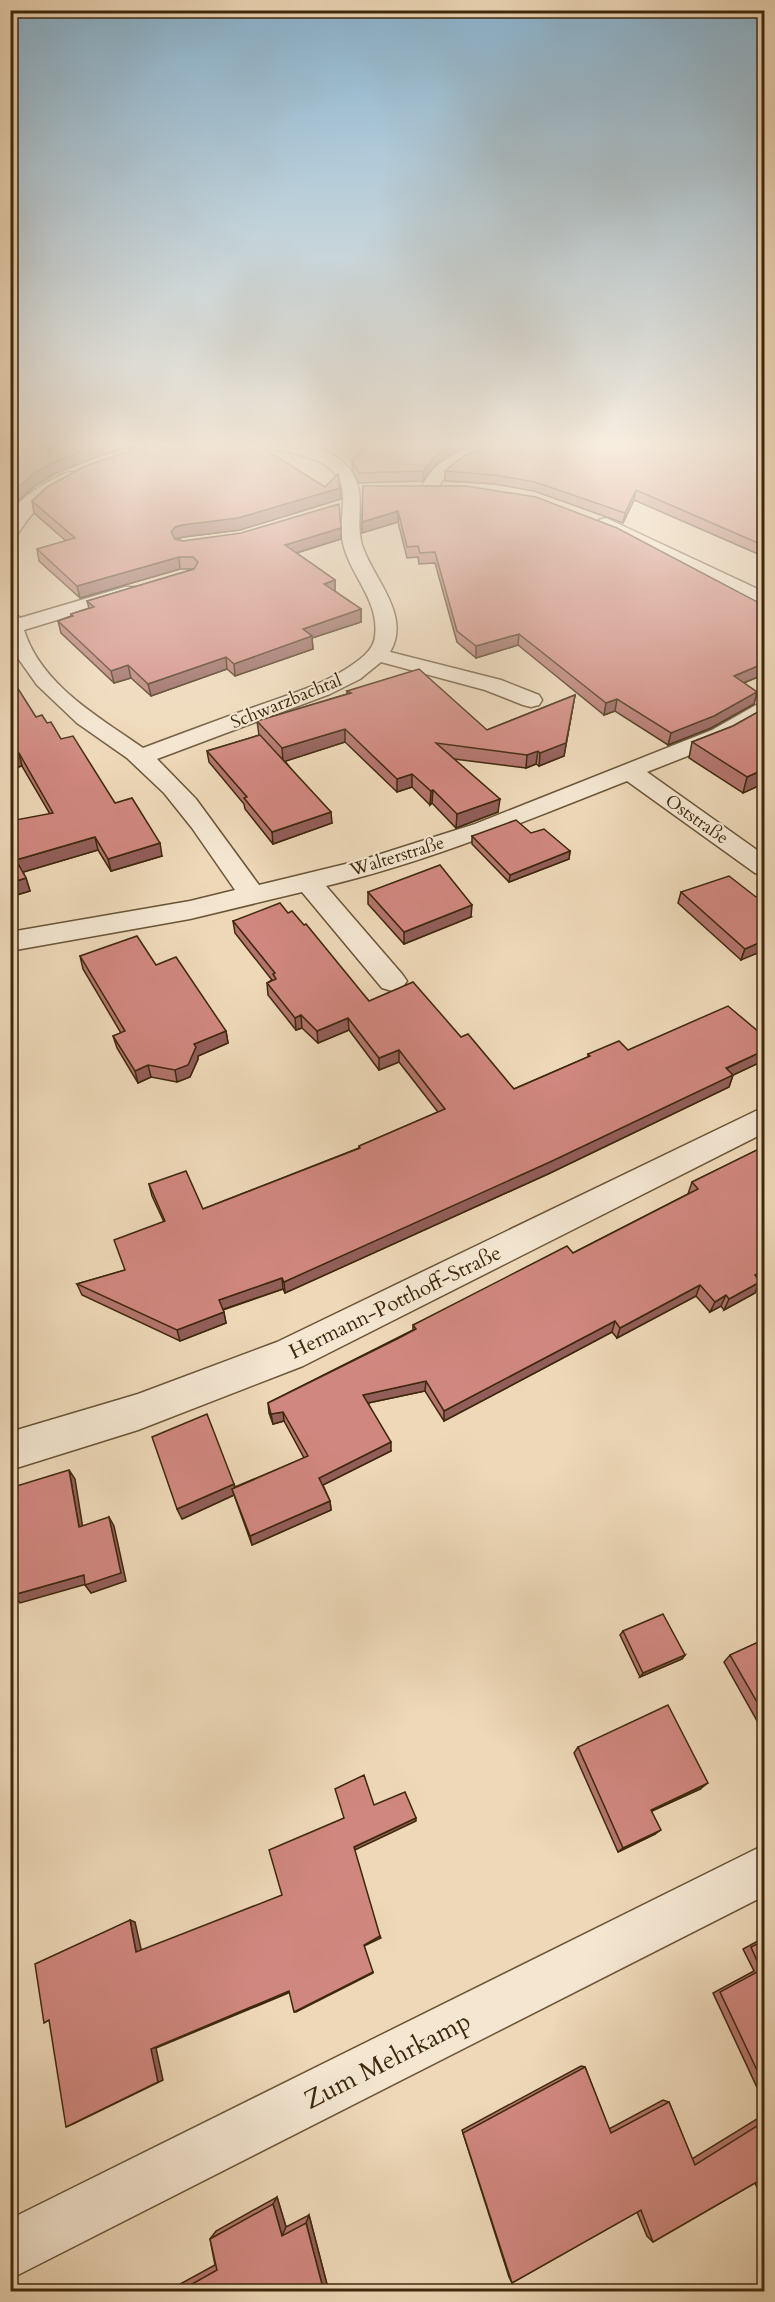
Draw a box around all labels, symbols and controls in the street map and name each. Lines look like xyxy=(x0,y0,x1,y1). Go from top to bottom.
street label: Schwarzbachtal xyxy=(227,668,346,735)
street label: Oststraße xyxy=(660,788,733,850)
street label: Walterstraße xyxy=(346,830,447,883)
street label: Hermann-Potthoff-Straße xyxy=(284,1238,506,1366)
street label: Zum Mehrkamp xyxy=(298,2003,477,2118)

